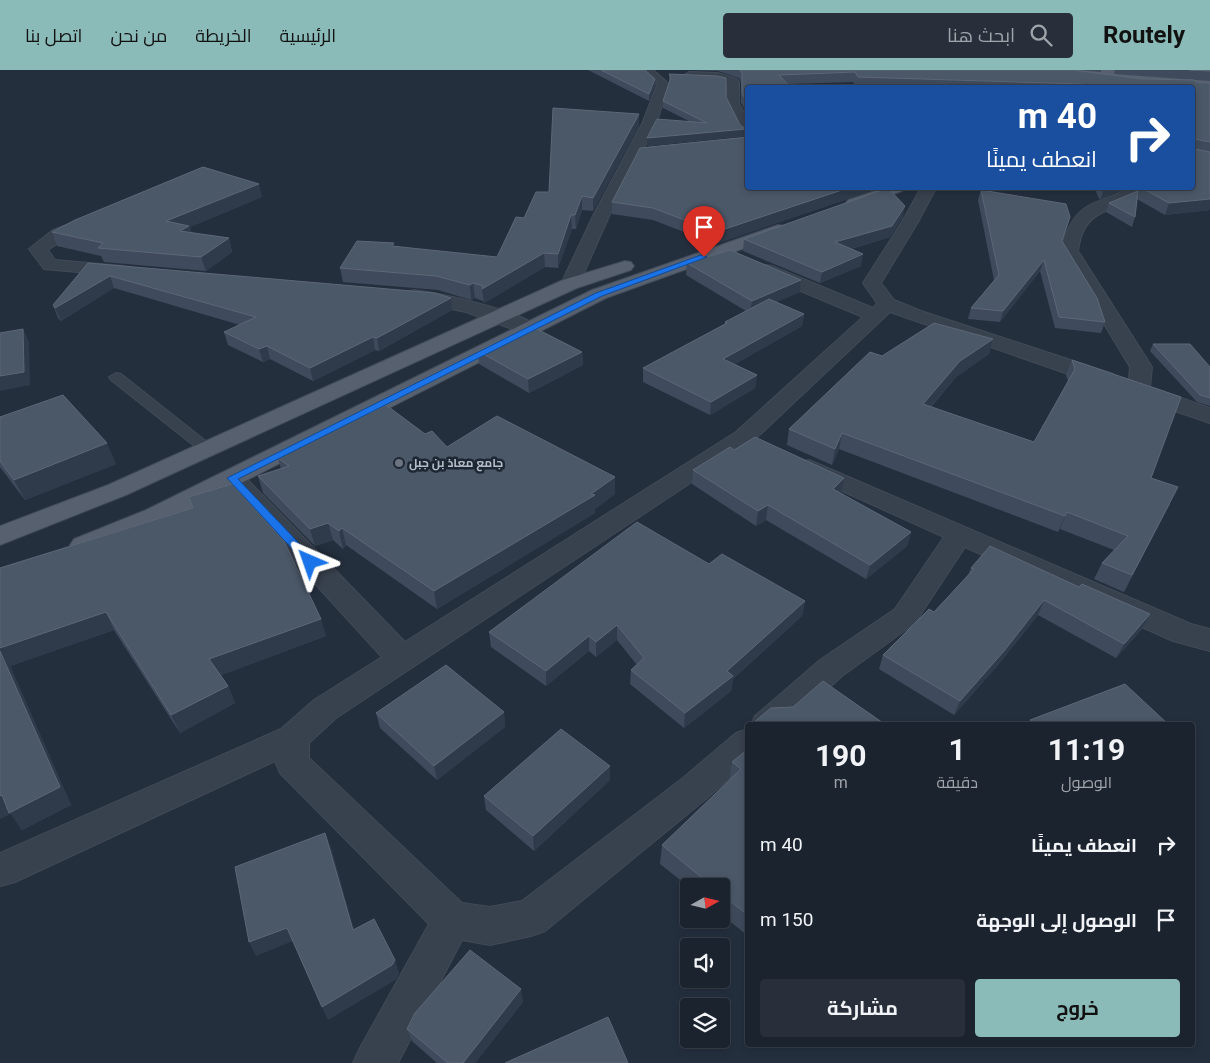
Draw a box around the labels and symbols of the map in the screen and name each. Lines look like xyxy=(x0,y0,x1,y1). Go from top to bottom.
pin xyxy=(683,206,725,257)
place label: جامع معاذ بن جبل xyxy=(409,456,503,472)
marker: جامع معاذ بن جبل xyxy=(393,457,405,469)
position arrow xyxy=(283,535,335,587)
north arrow xyxy=(680,878,730,928)

